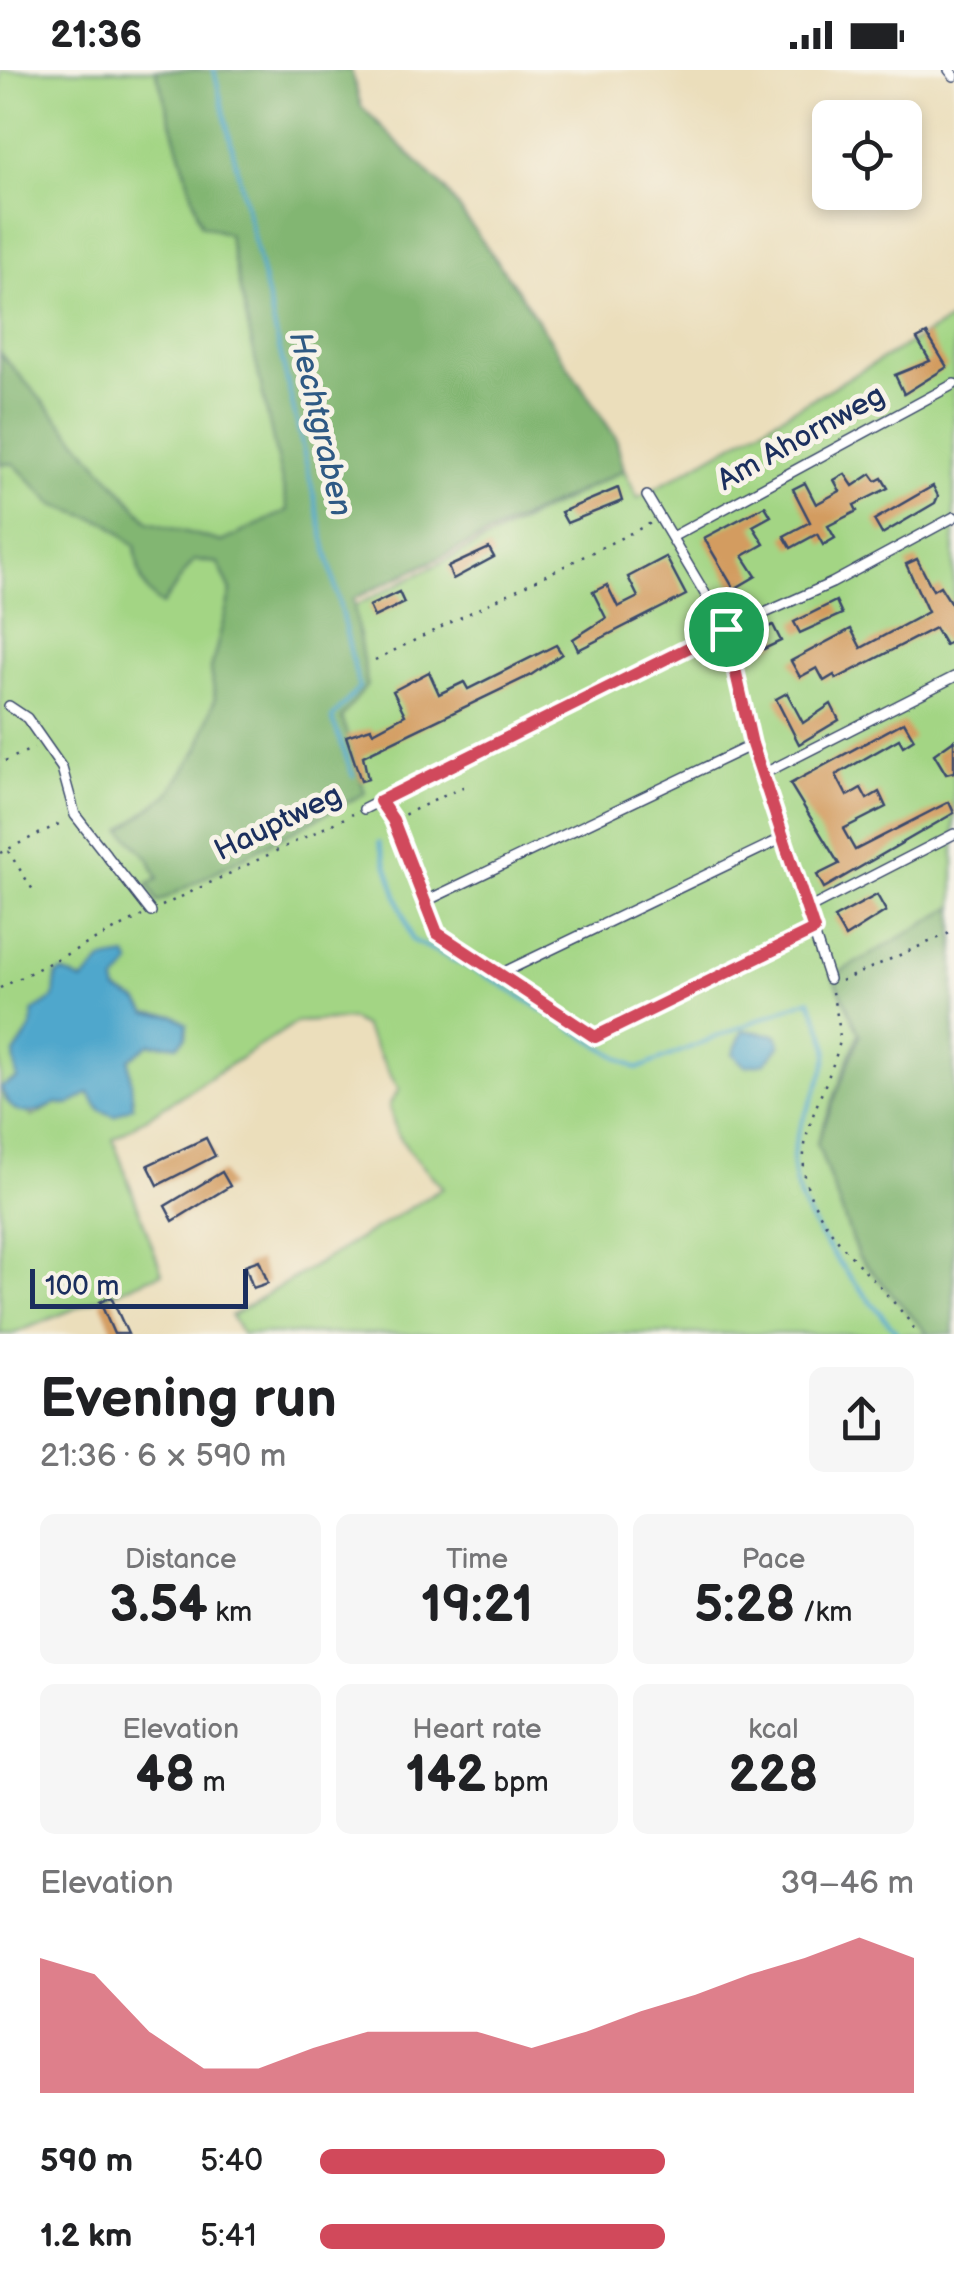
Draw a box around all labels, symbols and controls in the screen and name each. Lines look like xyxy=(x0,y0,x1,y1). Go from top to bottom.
text: 21:36 xyxy=(50,13,142,58)
map controls xyxy=(812,100,922,210)
button: locate xyxy=(812,100,922,210)
water label: Hechtgraben xyxy=(280,328,360,520)
street label: Am Ahornweg xyxy=(711,377,891,499)
pin xyxy=(684,587,769,672)
icon: arrive xyxy=(699,602,754,657)
street label: Hauptweg xyxy=(209,777,347,869)
scale bar xyxy=(30,1264,248,1308)
text: 100 m xyxy=(45,1270,119,1303)
text: Evening run xyxy=(40,1366,337,1433)
button: share xyxy=(809,1367,914,1472)
text: 21:36 · 6 × 590 m xyxy=(40,1437,286,1476)
text: Distance xyxy=(125,1543,237,1576)
text: Time xyxy=(446,1543,508,1576)
text: Pace xyxy=(741,1543,805,1576)
text: 3.54 xyxy=(109,1576,208,1636)
text: 19:21 xyxy=(421,1576,533,1636)
text: 5:28 xyxy=(694,1576,795,1636)
text: km xyxy=(208,1596,252,1629)
text: /km xyxy=(795,1596,852,1629)
text: Elevation xyxy=(122,1713,239,1746)
text: Heart rate xyxy=(412,1713,542,1746)
text: kcal xyxy=(748,1713,798,1746)
text: 48 xyxy=(136,1746,195,1806)
text: 142 xyxy=(405,1746,486,1806)
text: 228 xyxy=(728,1746,818,1806)
text: m xyxy=(195,1766,226,1799)
text: bpm xyxy=(486,1766,549,1799)
text: Elevation xyxy=(40,1864,173,1903)
text: 39–46 m xyxy=(781,1864,914,1903)
text: 590 m xyxy=(40,2142,133,2181)
text: 5:40 xyxy=(200,2142,263,2181)
text: 1.2 km xyxy=(40,2217,132,2256)
text: 5:41 xyxy=(200,2217,257,2256)

